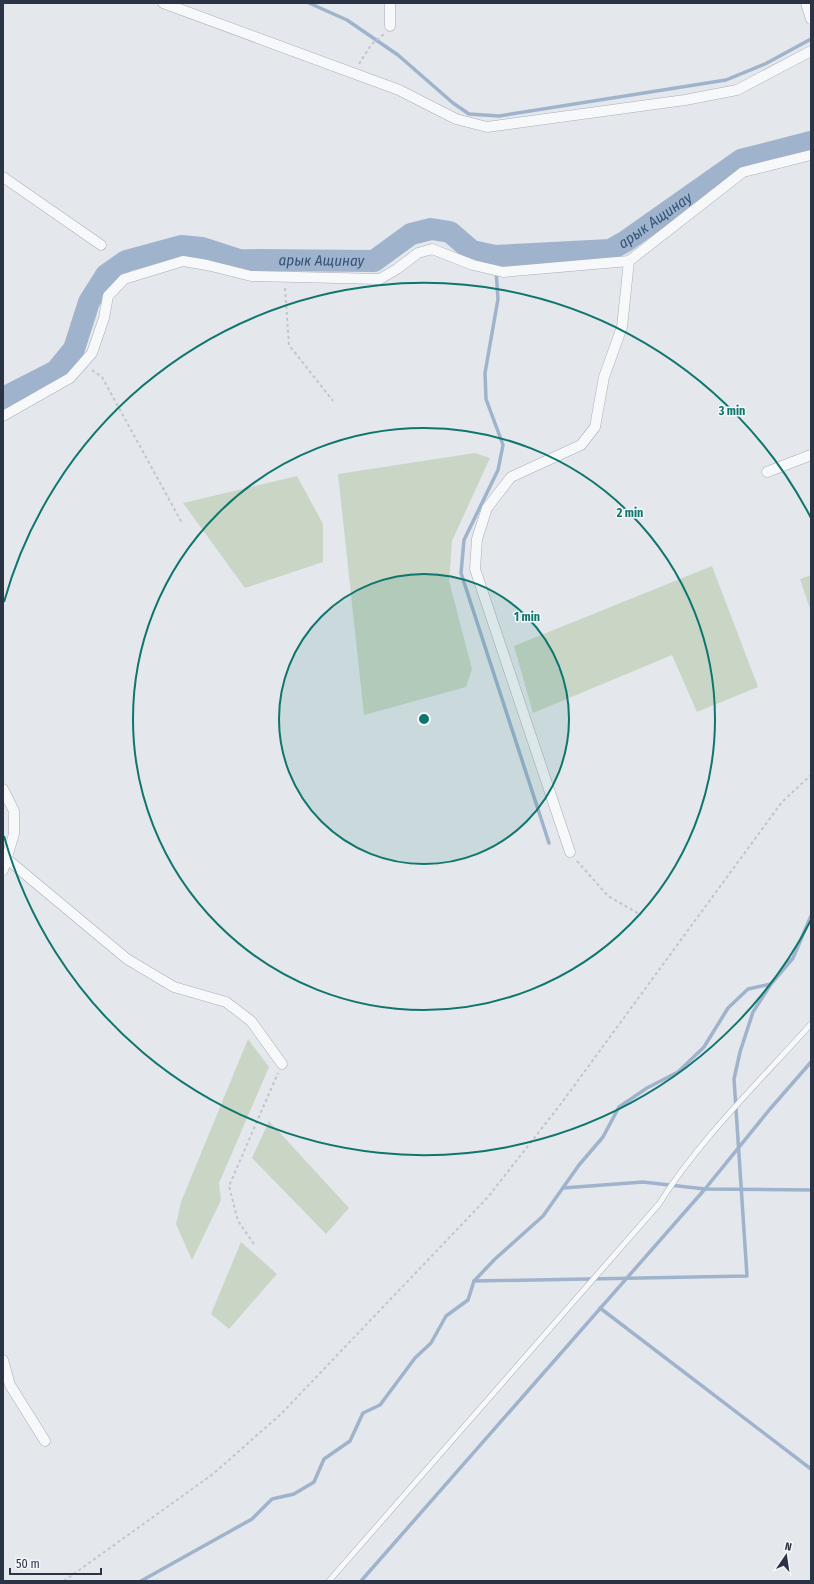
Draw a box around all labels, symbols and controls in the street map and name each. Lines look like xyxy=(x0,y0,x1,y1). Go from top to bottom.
water label: арык Ащинау xyxy=(615,188,696,252)
water label: арык Ащинау xyxy=(278,251,366,270)
text: 3 min xyxy=(718,404,745,418)
text: 2 min xyxy=(616,506,643,520)
text: 1 min xyxy=(514,610,540,624)
centre of rings xyxy=(417,712,431,726)
north arrow xyxy=(766,1536,806,1576)
text: N xyxy=(783,1540,793,1554)
scale bar xyxy=(10,1550,101,1576)
text: 50 m xyxy=(16,1557,40,1571)

